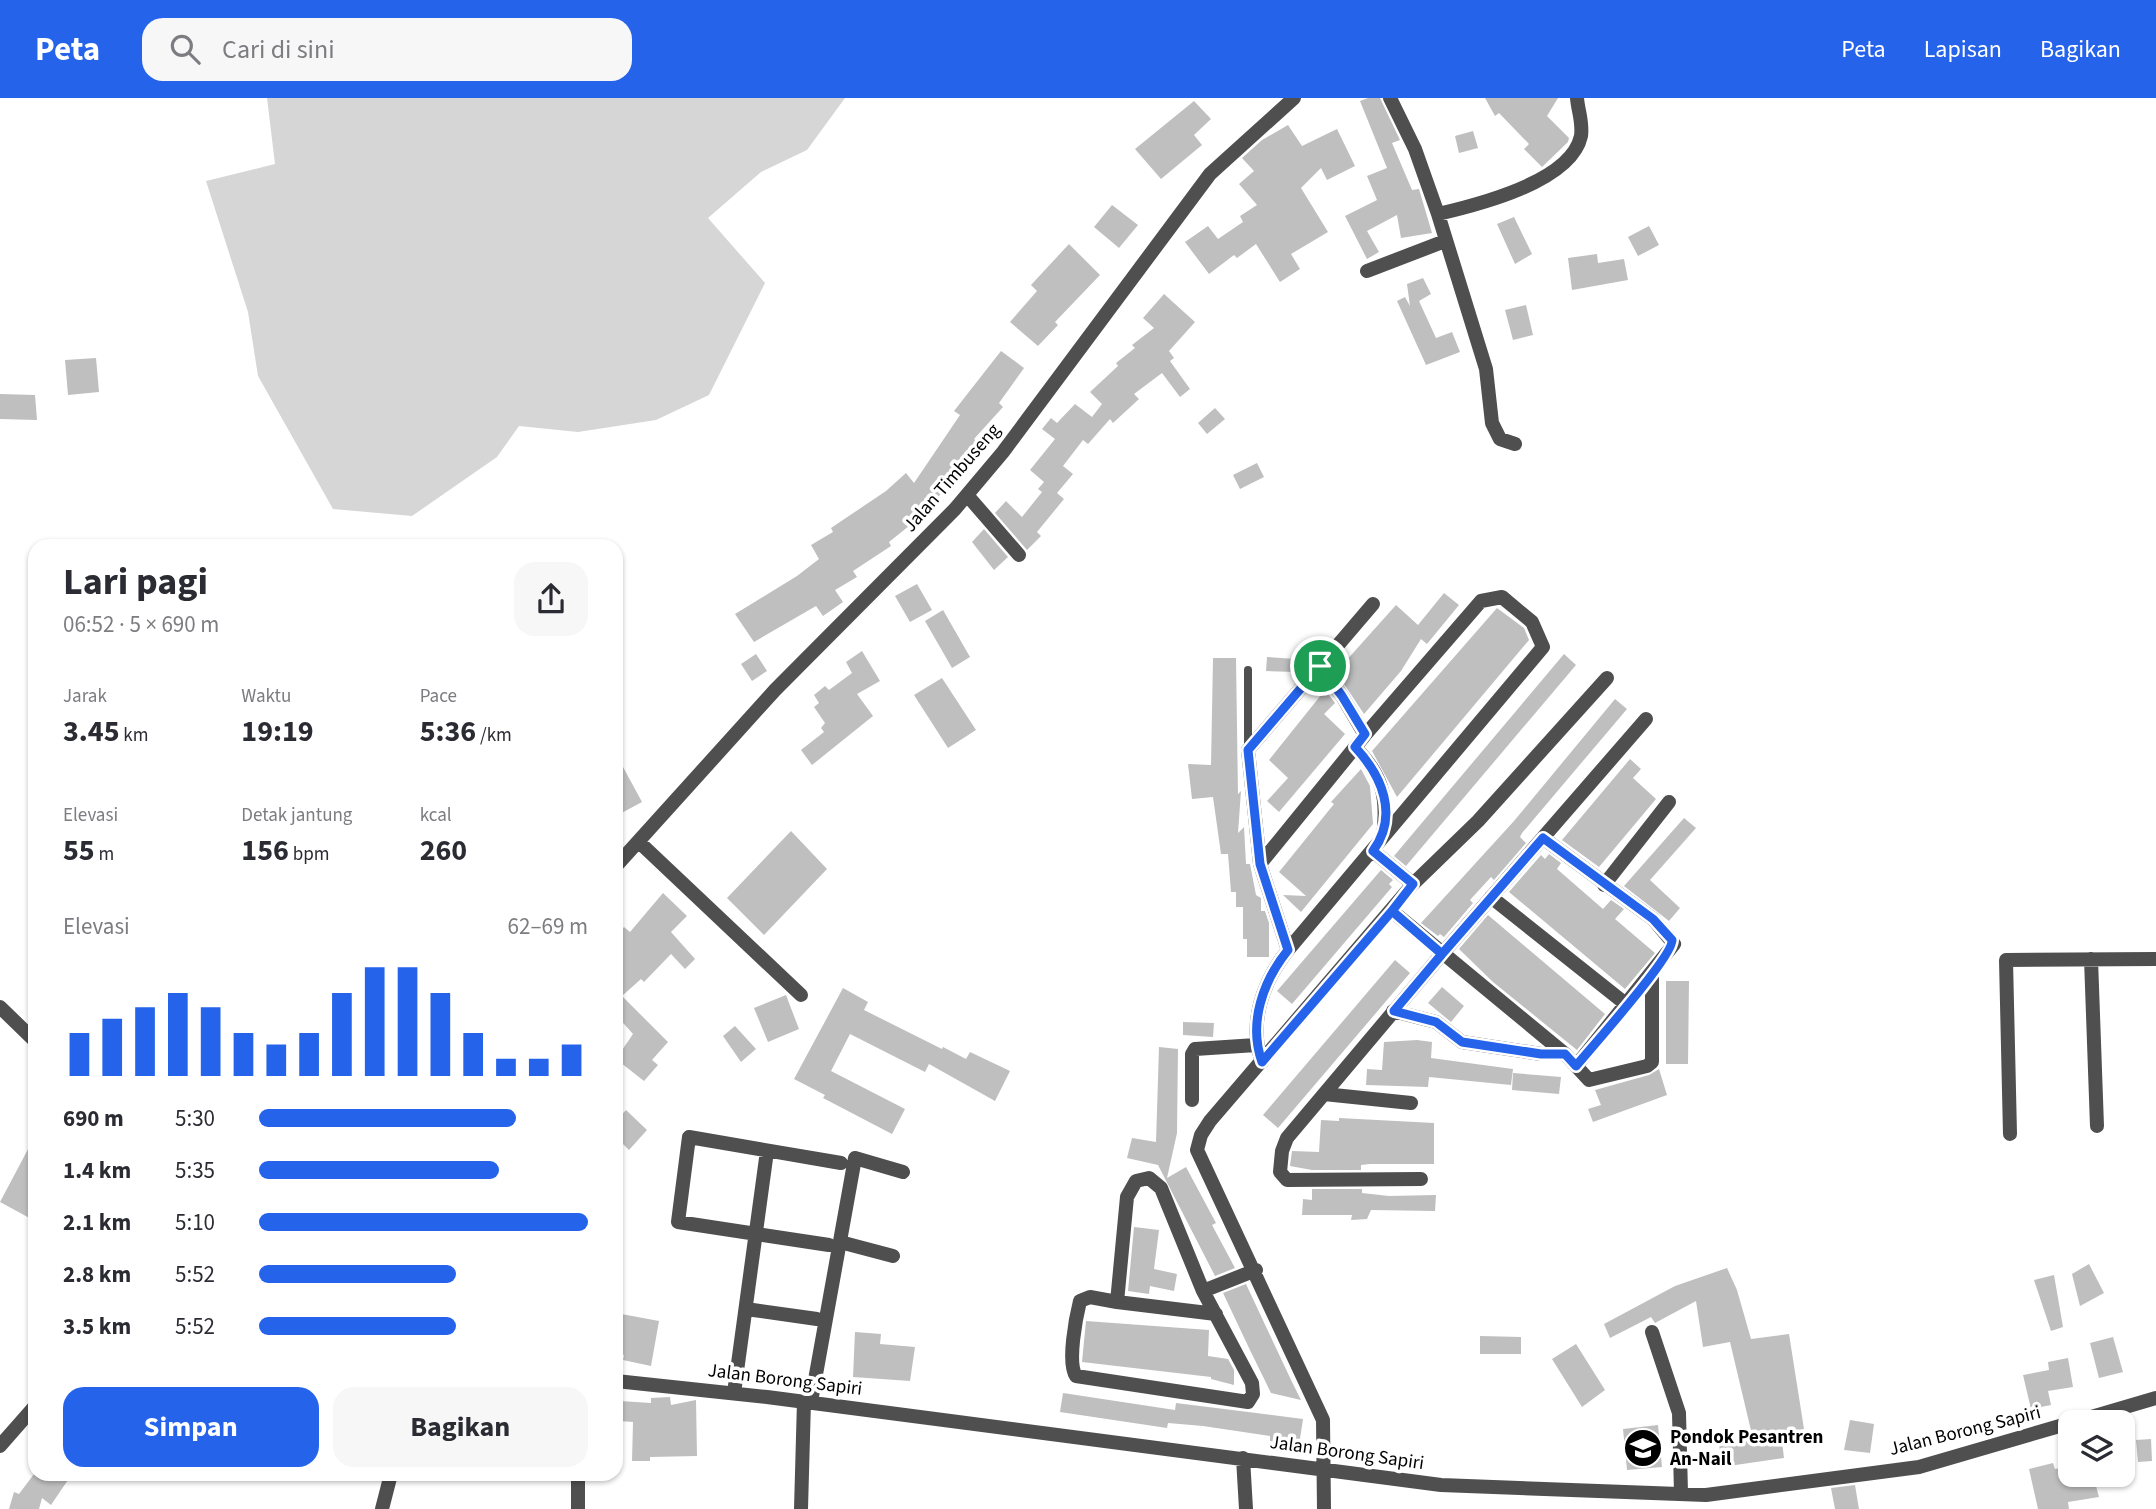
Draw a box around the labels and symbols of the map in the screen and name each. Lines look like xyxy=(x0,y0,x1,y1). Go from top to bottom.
street label: Jalan Timbuseng xyxy=(897,417,1007,538)
pin xyxy=(1290,636,1350,696)
street label: Jalan Borong Sapiri xyxy=(706,1357,864,1403)
street label: Jalan Borong Sapiri xyxy=(1886,1399,2044,1463)
place label: Pondok Pesantren An-Nail xyxy=(1669,1424,1823,1473)
school or university icon: Pondok Pesantren An-Nail xyxy=(1622,1427,1664,1469)
street label: Jalan Borong Sapiri xyxy=(1268,1429,1426,1477)

